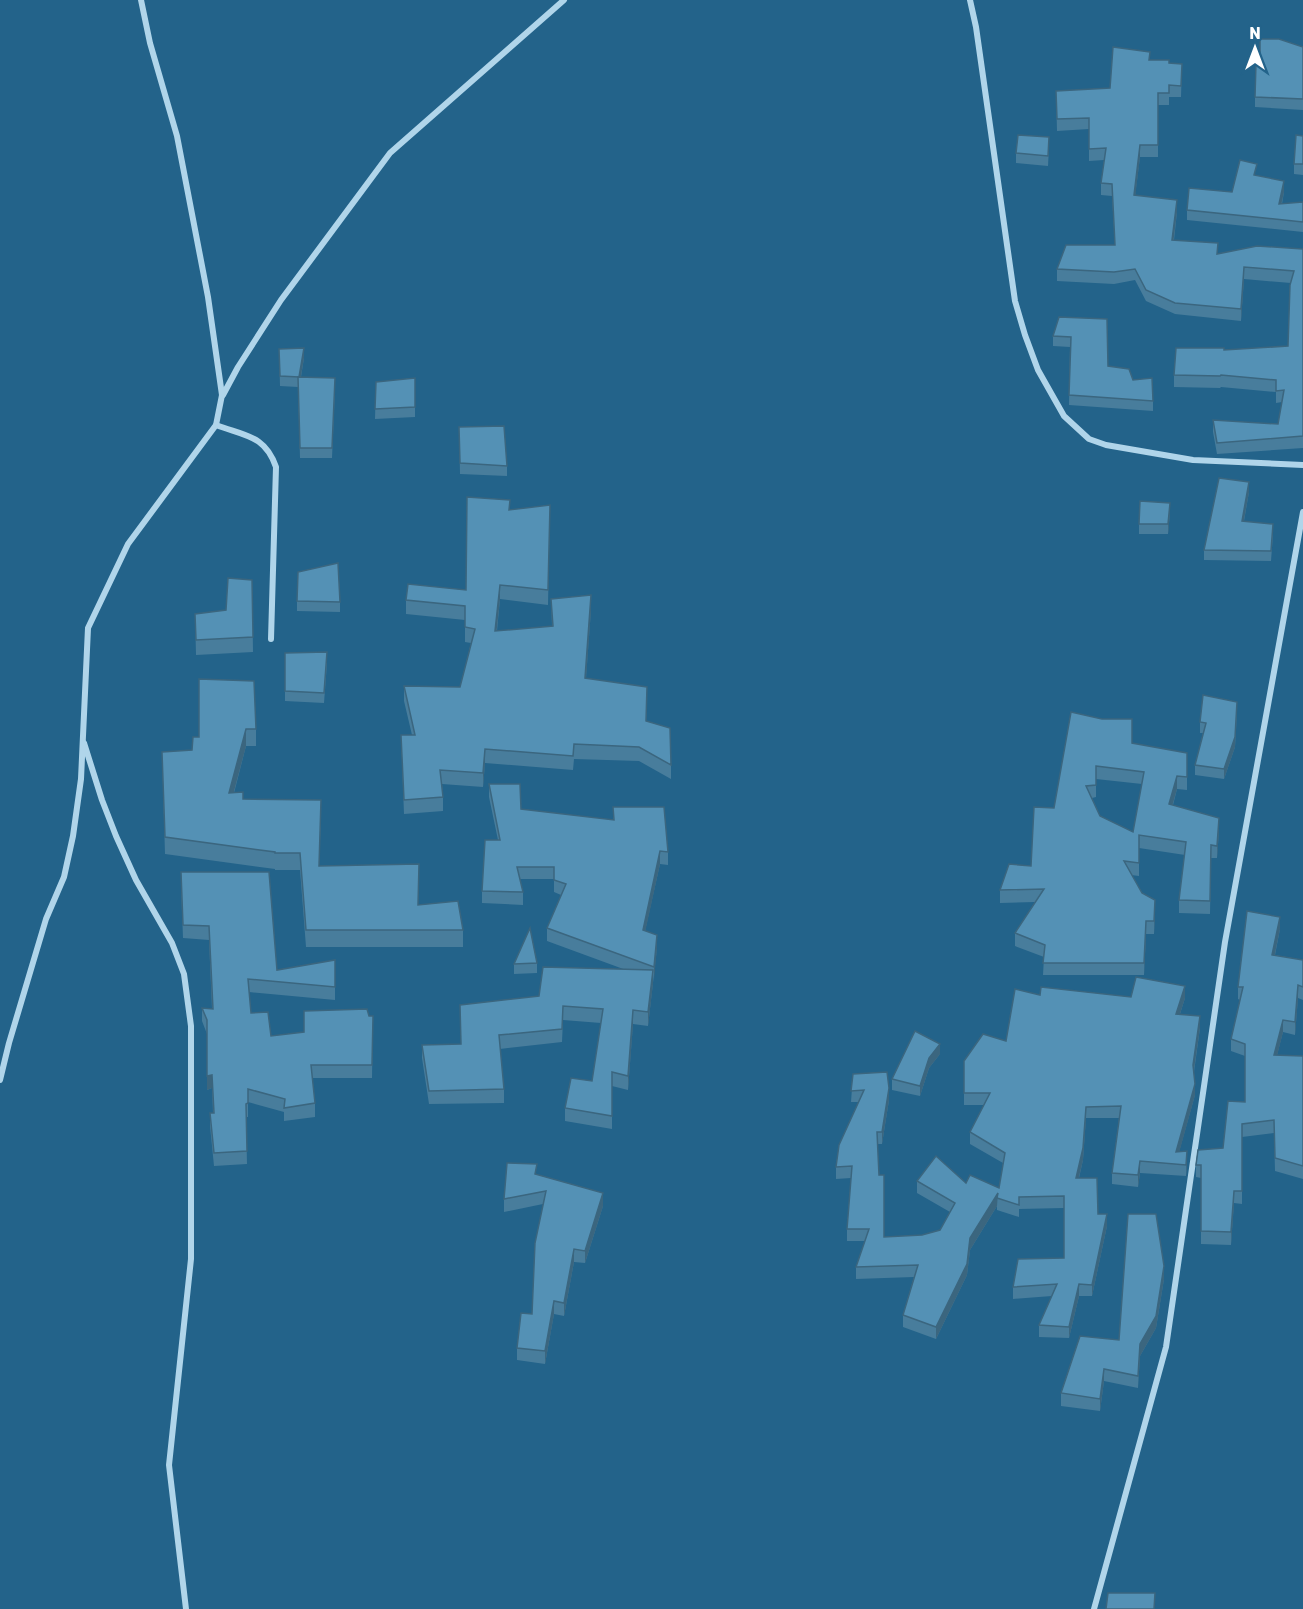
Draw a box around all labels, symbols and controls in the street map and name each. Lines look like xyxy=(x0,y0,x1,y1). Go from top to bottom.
north arrow xyxy=(1225,18,1285,78)
text: N xyxy=(1249,24,1261,43)

